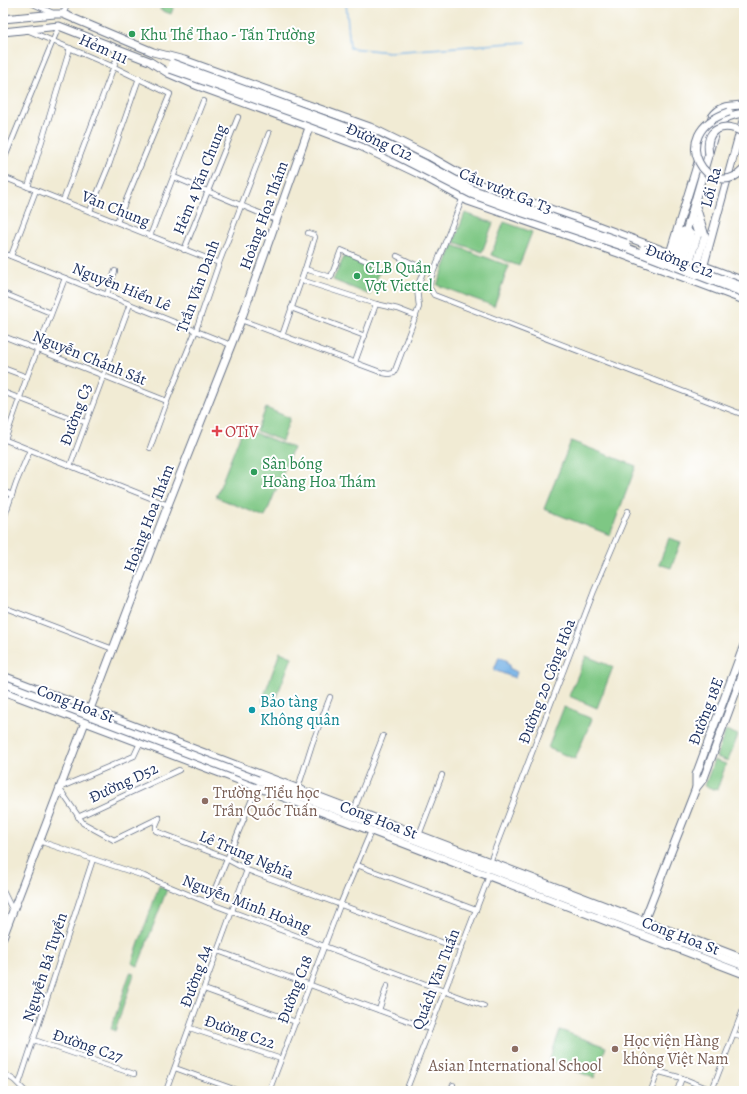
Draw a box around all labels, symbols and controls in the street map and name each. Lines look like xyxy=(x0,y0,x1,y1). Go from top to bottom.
place label: Khu Thể Thao - Tấn Trường xyxy=(140,24,315,46)
street label: Hẻm 111 xyxy=(75,28,132,70)
marker: Khu Thể Thao - Tấn Trường xyxy=(127,29,137,39)
street label: Đường C12 xyxy=(342,117,417,167)
street label: Hẻm 4 Văn Chung xyxy=(168,121,232,238)
street label: Hoàng Hoa Thám xyxy=(234,158,294,273)
street label: Cầu vượt Ga T3 xyxy=(456,162,555,220)
street label: Lối Ra xyxy=(695,164,727,210)
street label: Văn Chung xyxy=(77,185,153,233)
street label: Trần Văn Danh xyxy=(171,236,225,336)
street label: Đường C12 xyxy=(642,238,717,284)
street label: Nguyễn Hiến Lê xyxy=(69,257,174,317)
place label: CLB Quần Vợt Viettel xyxy=(364,257,433,297)
marker: CLB Quần Vợt Viettel xyxy=(352,271,362,281)
street label: Nguyễn Chánh Sắt xyxy=(29,325,150,391)
street label: Đường C3 xyxy=(54,380,97,449)
place label: OTiV xyxy=(225,421,259,443)
marker: OTiV xyxy=(212,426,222,436)
place label: Sân bóng Hoàng Hoa Thám xyxy=(262,453,376,493)
street label: Hoàng Hoa Thám xyxy=(118,461,180,576)
marker: Sân bóng Hoàng Hoa Thám xyxy=(249,467,259,477)
street label: Đường 20 Cộng Hòa xyxy=(513,615,581,747)
street label: Đường 18E xyxy=(683,674,729,749)
street label: Cong Hoa St xyxy=(34,679,118,729)
place label: Bảo tàng Không quân xyxy=(260,691,340,731)
marker: Bảo tàng Không quân xyxy=(247,705,257,715)
street label: Đường D52 xyxy=(85,757,162,809)
place label: Trường Tiểu học Trần Quốc Tuấn xyxy=(213,782,320,822)
street label: Cong Hoa St xyxy=(337,795,421,845)
marker: Trường Tiểu học Trần Quốc Tuấn xyxy=(200,796,210,806)
street label: Lê Trung Nghĩa xyxy=(196,825,298,885)
street label: Nguyễn Minh Hoàng xyxy=(179,869,314,939)
street label: Nguyễn Bá Tuyển xyxy=(17,910,73,1025)
street label: Cong Hoa St xyxy=(639,911,723,961)
street label: Quách Văn Tuấn xyxy=(407,925,465,1033)
street label: Đường A4 xyxy=(174,942,217,1011)
street label: Đường C18 xyxy=(272,952,318,1027)
street label: Đường C22 xyxy=(201,1010,278,1054)
street label: Đường C27 xyxy=(50,1024,126,1068)
place label: Học viện Hàng không Việt Nam xyxy=(623,1030,729,1070)
marker: Asian International School xyxy=(510,1044,520,1054)
marker: Học viện Hàng không Việt Nam xyxy=(610,1044,620,1054)
place label: Asian International School xyxy=(427,1055,602,1077)

